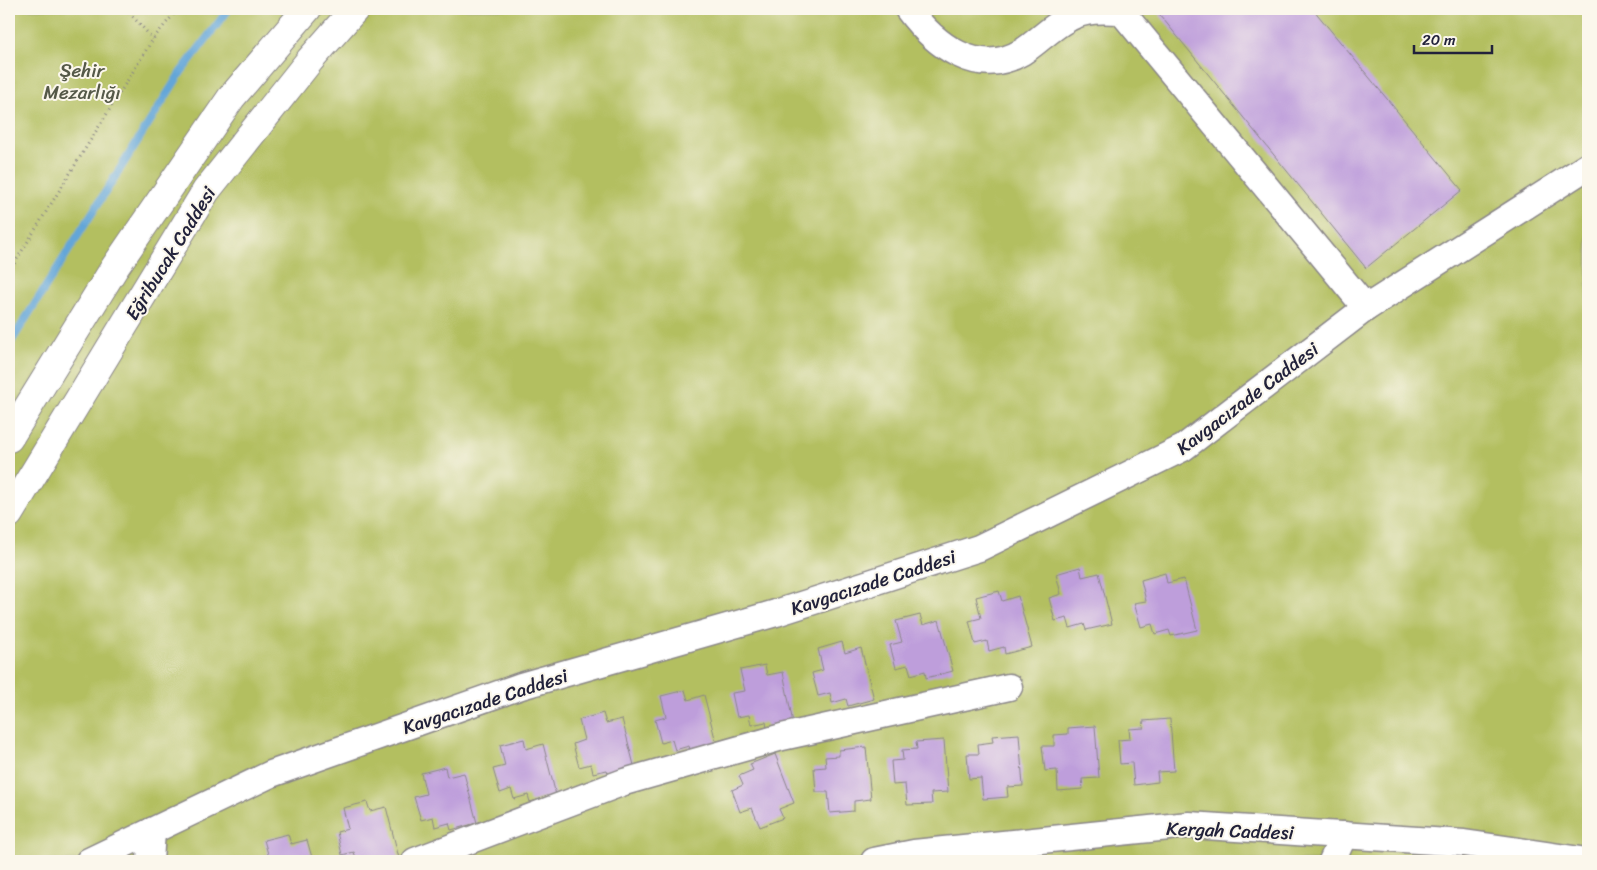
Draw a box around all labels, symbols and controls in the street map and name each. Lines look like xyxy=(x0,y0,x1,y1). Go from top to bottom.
scale bar xyxy=(1414,22,1492,54)
text: 20 m xyxy=(1422,27,1456,53)
park label: Şehir Mezarlığı xyxy=(43,54,121,109)
street label: Eğribucak Caddesi xyxy=(116,179,225,327)
street label: Kavgacızade Caddesi xyxy=(1169,333,1327,463)
street label: Kavgacızade Caddesi xyxy=(786,540,961,625)
street label: Kavgacızade Caddesi xyxy=(398,659,573,744)
street label: Kergah Caddesi xyxy=(1166,812,1295,849)

